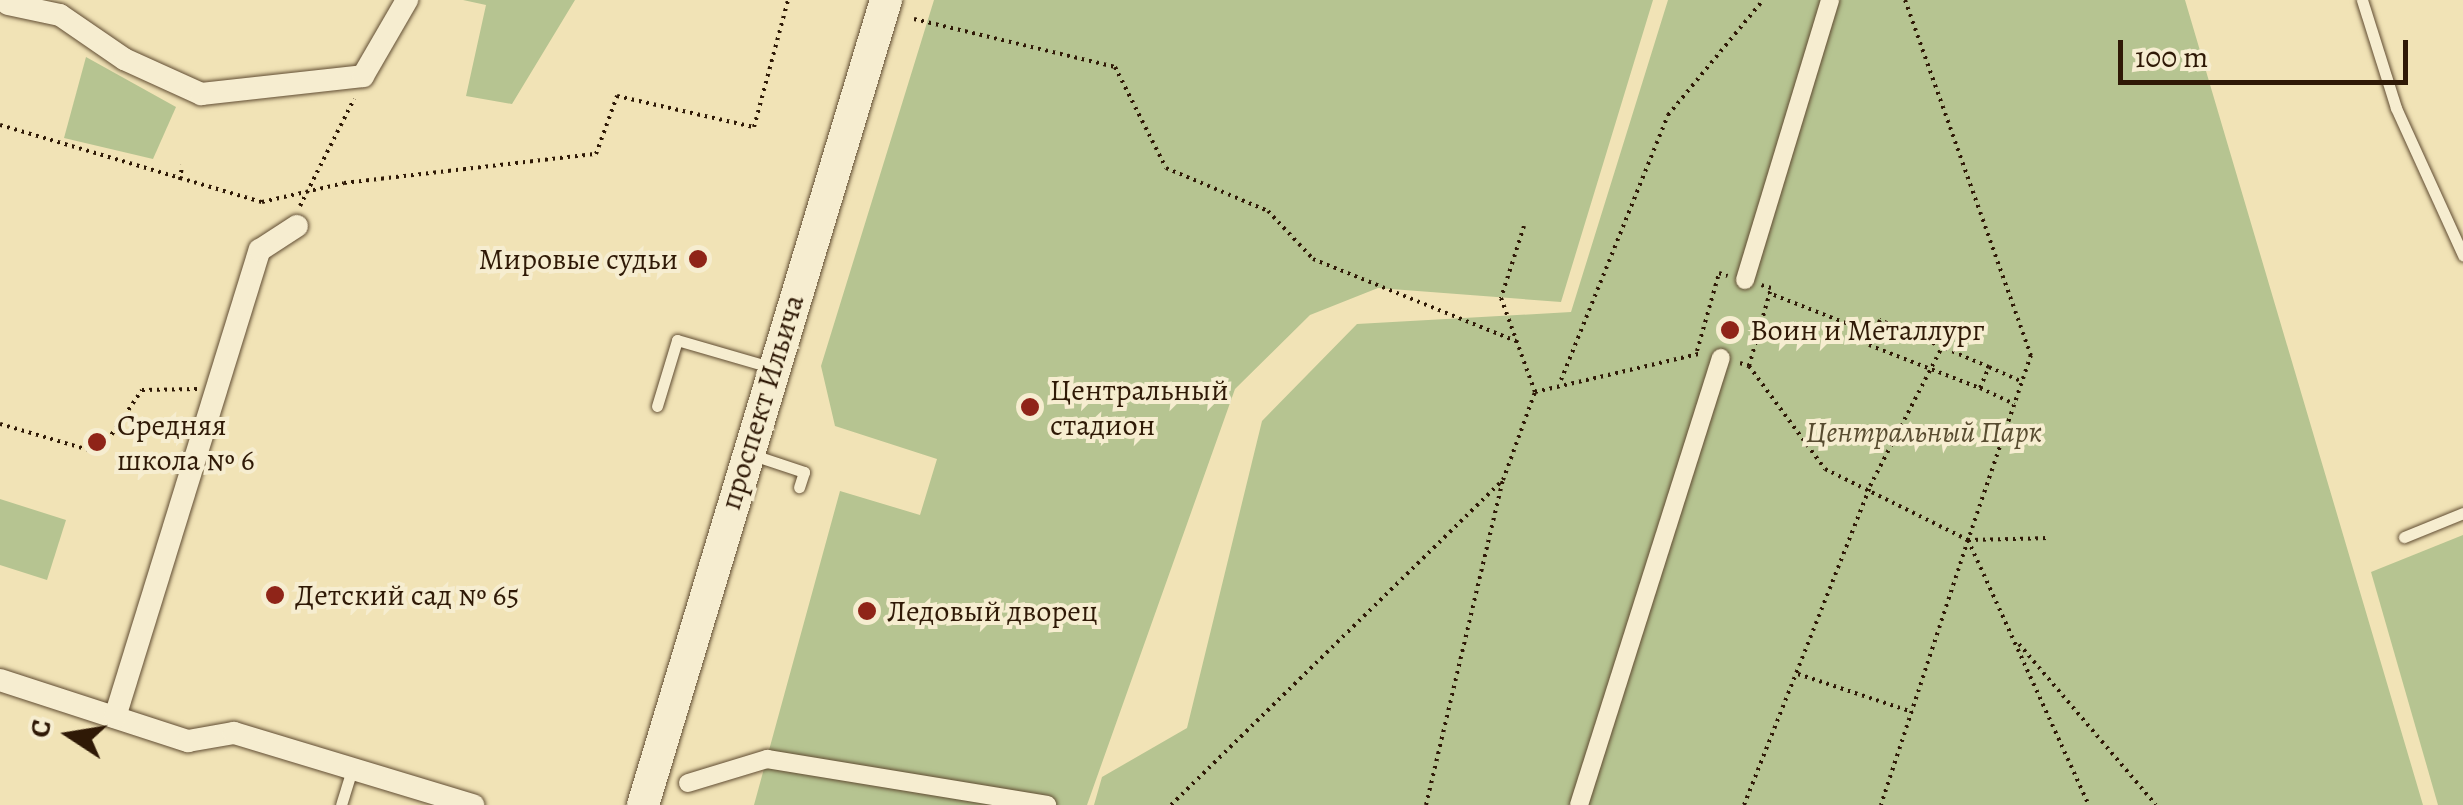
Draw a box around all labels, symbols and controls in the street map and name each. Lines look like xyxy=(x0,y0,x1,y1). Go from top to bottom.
scale bar xyxy=(2123,20,2413,82)
text: 100 m xyxy=(2135,37,2208,77)
place label: Мировые судьи xyxy=(478,241,678,277)
marker: Мировые судьи xyxy=(687,248,709,270)
street label: проспект Ильича xyxy=(712,290,812,514)
place label: Воин и Металлург xyxy=(1750,312,1985,348)
marker: Воин и Металлург xyxy=(1719,319,1741,341)
place label: Центральный стадион xyxy=(1050,372,1228,442)
marker: Центральный стадион xyxy=(1019,396,1041,418)
place label: Средняя школа № 6 xyxy=(117,407,255,478)
park label: Центральный Парк xyxy=(1806,414,2042,450)
marker: Средняя школа № 6 xyxy=(86,431,108,453)
place label: Детский сад № 65 xyxy=(295,577,519,613)
marker: Детский сад № 65 xyxy=(264,584,286,606)
place label: Ледовый дворец xyxy=(887,593,1098,629)
marker: Ледовый дворец xyxy=(856,600,878,622)
north arrow xyxy=(20,685,120,785)
text: С xyxy=(20,716,61,741)

